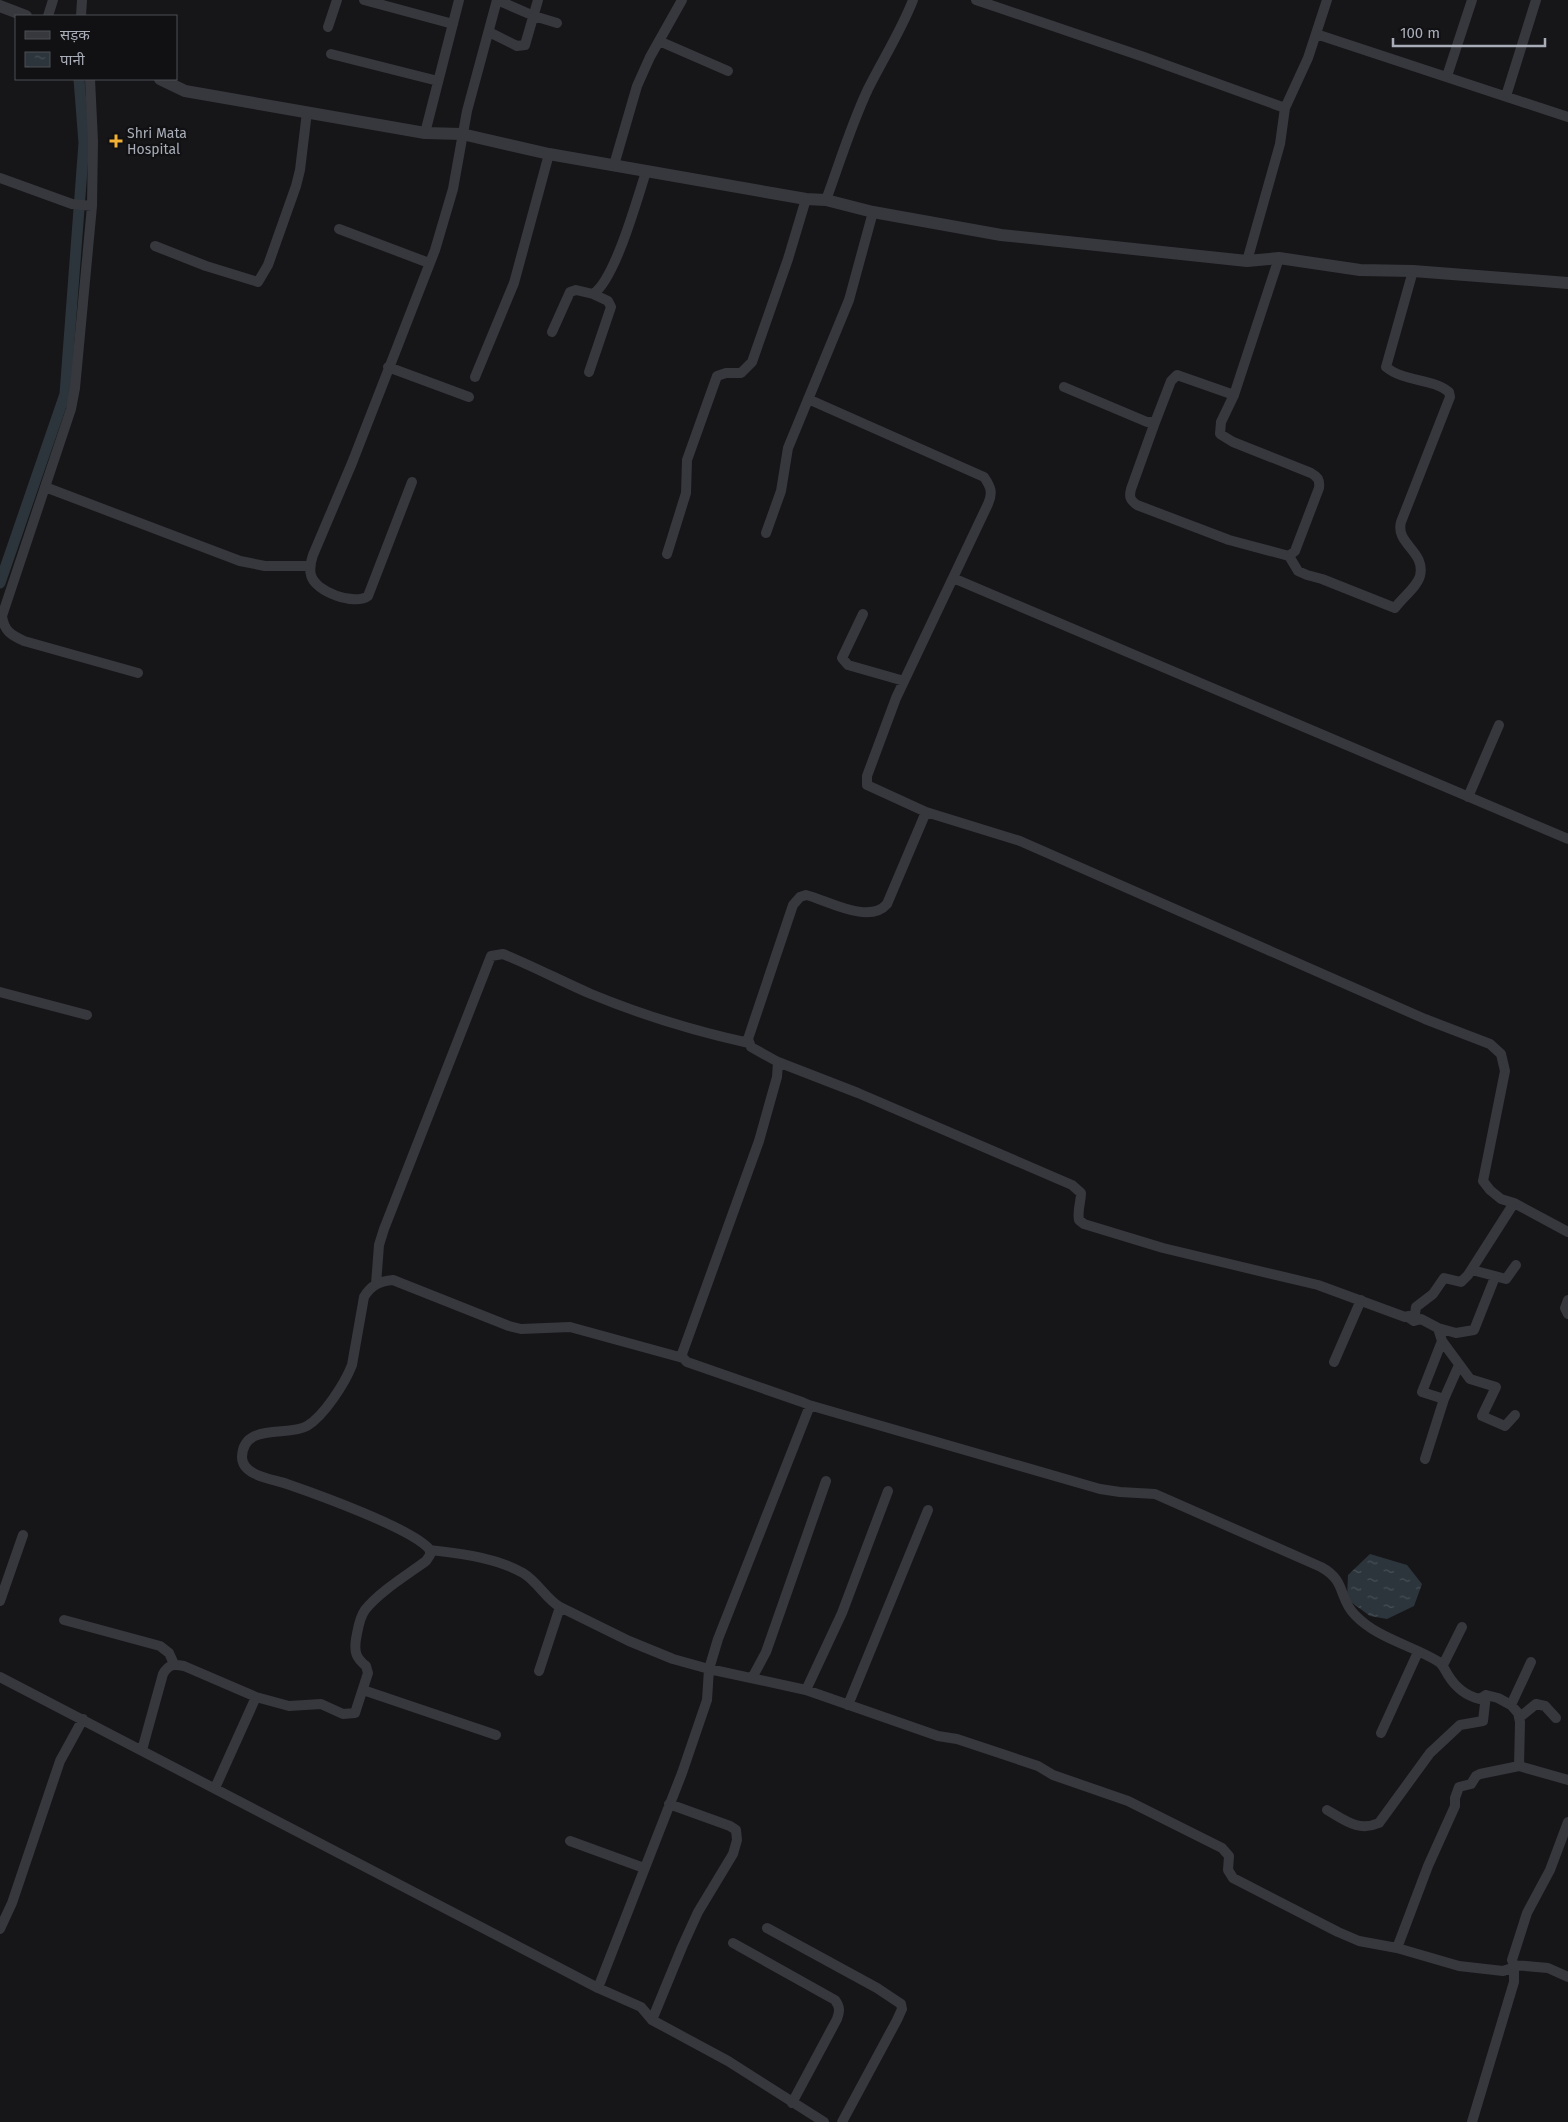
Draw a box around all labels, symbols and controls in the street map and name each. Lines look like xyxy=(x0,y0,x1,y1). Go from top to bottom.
legend xyxy=(15,15,178,80)
scale bar xyxy=(1393,15,1546,47)
text: 100 m xyxy=(1400,24,1440,42)
text: सड़क xyxy=(60,26,90,44)
text: पानी xyxy=(60,51,86,69)
place label: Shri Mata Hospital xyxy=(127,125,187,158)
marker: Shri Mata Hospital xyxy=(109,134,123,148)

